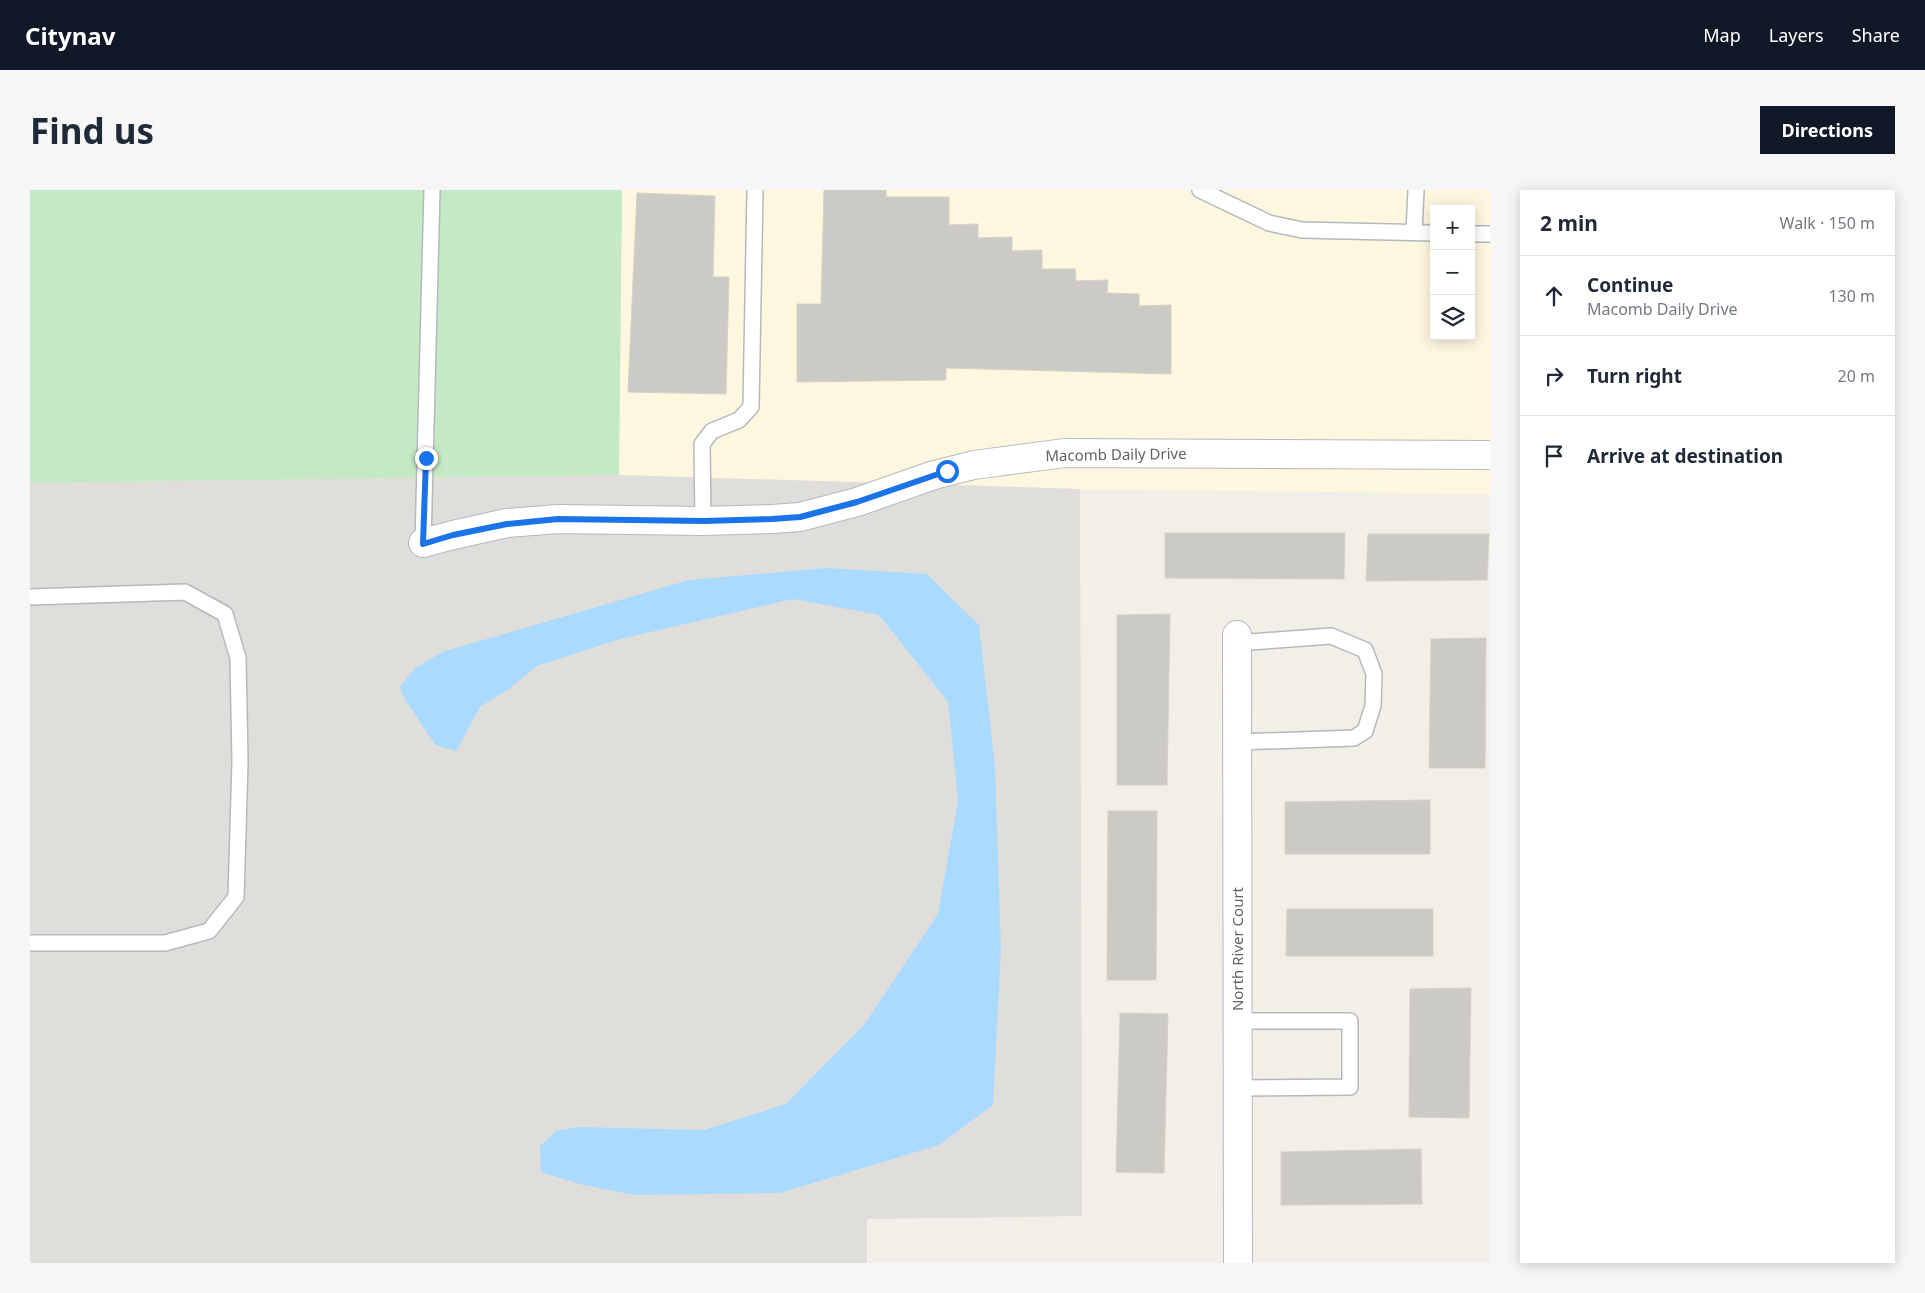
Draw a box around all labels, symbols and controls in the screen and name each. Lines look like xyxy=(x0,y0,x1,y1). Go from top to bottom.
text: Citynav xyxy=(25,19,115,52)
text: Map xyxy=(1703,23,1741,47)
text: Layers xyxy=(1769,23,1824,47)
text: Share xyxy=(1852,23,1900,47)
button: Directions xyxy=(1760,106,1895,154)
text: Find us xyxy=(30,107,154,154)
map controls xyxy=(1430,205,1475,340)
button: + xyxy=(1430,205,1475,250)
text: 2 min xyxy=(1540,209,1598,237)
text: Walk · 150 m xyxy=(1780,212,1875,234)
button: − xyxy=(1430,250,1475,295)
text: Continue xyxy=(1587,272,1673,298)
icon: ahead xyxy=(1540,282,1568,310)
text: 130 m xyxy=(1828,285,1875,307)
button: layers xyxy=(1430,295,1475,340)
text: Macomb Daily Drive xyxy=(1587,298,1738,320)
icon: right xyxy=(1540,362,1568,390)
text: Turn right xyxy=(1587,363,1682,389)
text: 20 m xyxy=(1838,365,1875,387)
icon: arrive xyxy=(1540,442,1568,470)
street label: Macomb Daily Drive xyxy=(1045,443,1187,465)
text: Arrive at destination xyxy=(1587,443,1783,469)
route end xyxy=(415,447,438,470)
route start xyxy=(936,460,959,483)
street label: North River Court xyxy=(1227,886,1247,1011)

